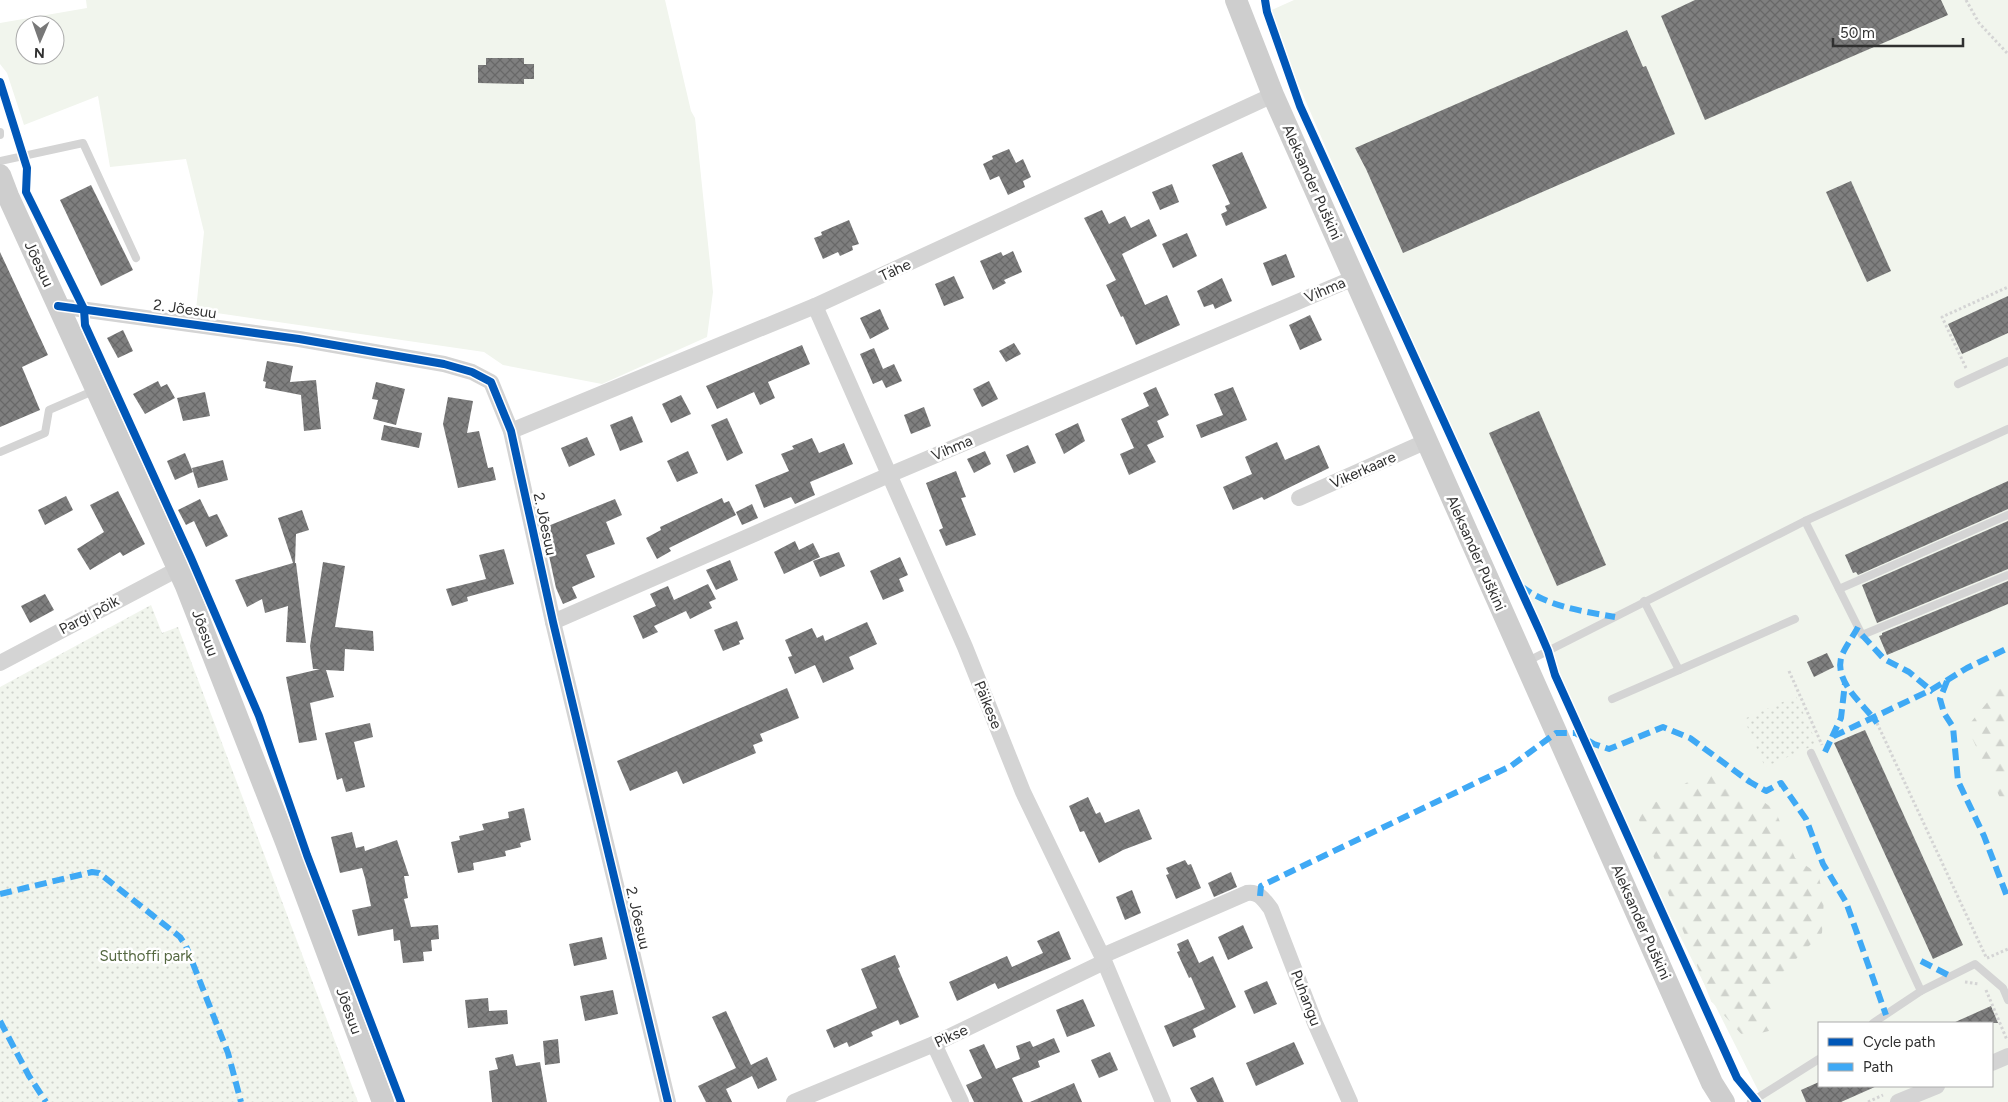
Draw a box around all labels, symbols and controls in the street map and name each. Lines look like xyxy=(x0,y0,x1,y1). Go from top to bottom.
north arrow xyxy=(15,15,65,65)
scale bar xyxy=(1833,15,1963,47)
text: 50 m xyxy=(1840,24,1875,42)
text: N xyxy=(34,44,45,61)
street label: Aleksander Puškini xyxy=(1278,122,1346,242)
street label: Jõesuu xyxy=(21,238,57,290)
street label: Tähe xyxy=(876,255,914,285)
street label: Vihma xyxy=(1302,273,1348,307)
street label: 2. Jõesuu xyxy=(152,296,218,322)
street label: Vihma xyxy=(929,431,975,465)
street label: Vikerkaare xyxy=(1327,448,1399,492)
street label: 2. Jõesuu xyxy=(530,491,560,557)
street label: Aleksander Puškini xyxy=(1442,493,1510,613)
street label: Pargi põik xyxy=(56,591,123,638)
street label: Jõesuu xyxy=(188,607,222,659)
street label: Päikese xyxy=(970,678,1006,732)
street label: Aleksander Puškini xyxy=(1607,862,1675,982)
street label: 2. Jõesuu xyxy=(622,885,654,951)
park label: Sutthoffi park xyxy=(99,947,193,965)
street label: Puhangu xyxy=(1287,967,1325,1029)
street label: Jõesuu xyxy=(332,985,366,1037)
street label: Pikse xyxy=(932,1021,970,1051)
legend xyxy=(1818,1022,1993,1087)
text: Cycle path xyxy=(1863,1033,1935,1051)
text: Path xyxy=(1863,1058,1893,1076)

